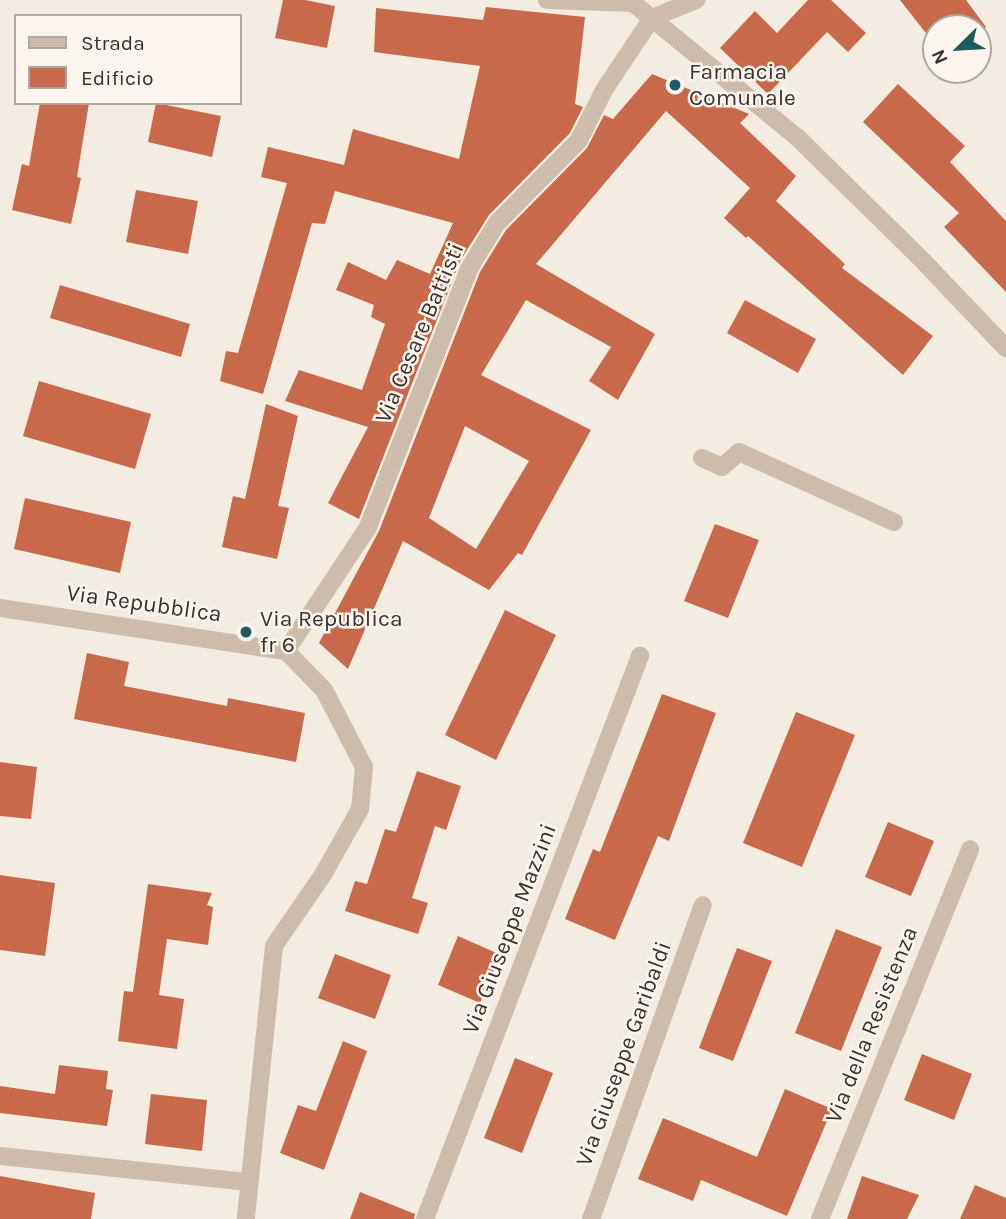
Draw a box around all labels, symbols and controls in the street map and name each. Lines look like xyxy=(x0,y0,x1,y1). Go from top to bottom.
legend xyxy=(14,14,242,105)
north arrow xyxy=(922,14,992,84)
text: Strada xyxy=(81,31,145,55)
text: N xyxy=(927,46,952,67)
place label: Farmacia Comunale xyxy=(689,58,796,112)
text: Edificio xyxy=(81,66,154,90)
marker: Farmacia Comunale xyxy=(667,77,683,93)
street label: Via Cesare Battisti xyxy=(370,239,470,427)
street label: Via Repubblica xyxy=(65,579,223,629)
place label: Via Republica fr 6 xyxy=(260,605,403,659)
marker: Via Republica fr 6 xyxy=(238,624,254,640)
street label: Via Giuseppe Mazzini xyxy=(457,820,563,1038)
street label: Via della Resistenza xyxy=(820,923,924,1127)
street label: Via Giuseppe Garibaldi xyxy=(570,938,678,1170)

